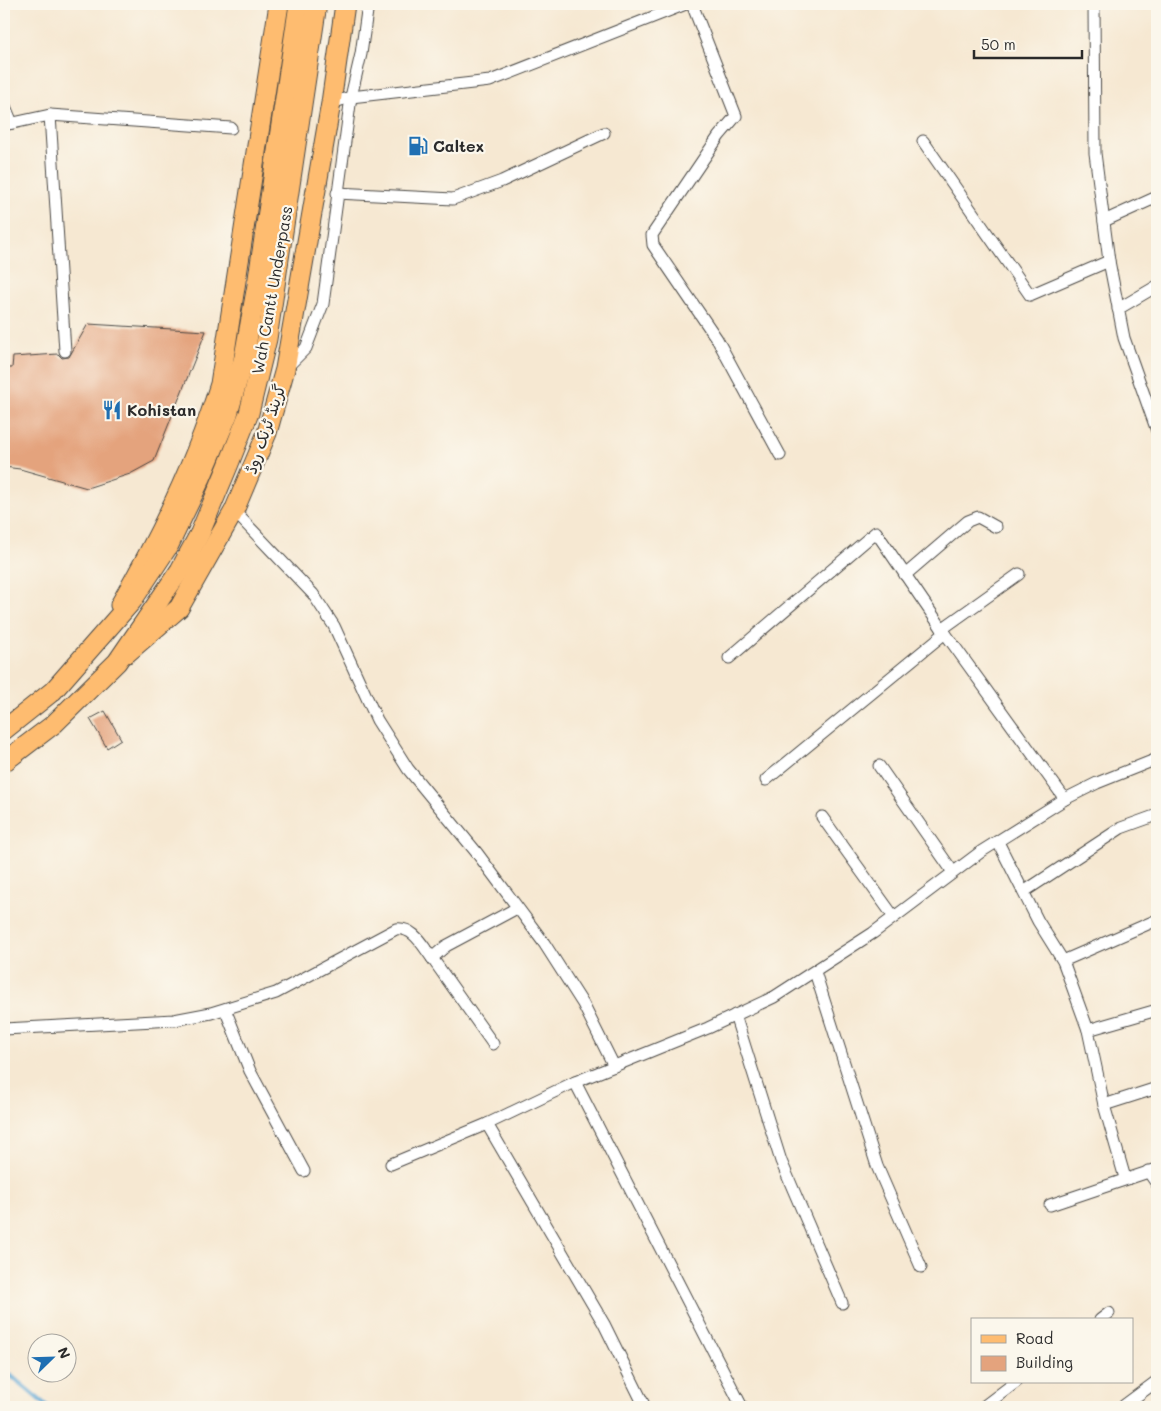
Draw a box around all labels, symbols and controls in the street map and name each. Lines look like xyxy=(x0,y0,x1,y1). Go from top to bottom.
scale bar xyxy=(974,28,1081,60)
text: 50 m xyxy=(981,34,1016,54)
fuel station icon: Caltex xyxy=(407,135,429,157)
place label: Caltex xyxy=(433,135,484,156)
street label: Wah Cantt Underpass xyxy=(246,204,297,376)
street label: گرینڈ ٹرنک روڈ xyxy=(239,381,290,477)
restaurant icon: Kohistan xyxy=(101,399,123,421)
place label: Kohistan xyxy=(127,399,196,420)
legend xyxy=(971,1318,1134,1384)
text: Road xyxy=(1016,1328,1053,1348)
north arrow xyxy=(28,1334,78,1384)
text: N xyxy=(54,1344,75,1361)
text: Building xyxy=(1016,1352,1073,1372)

